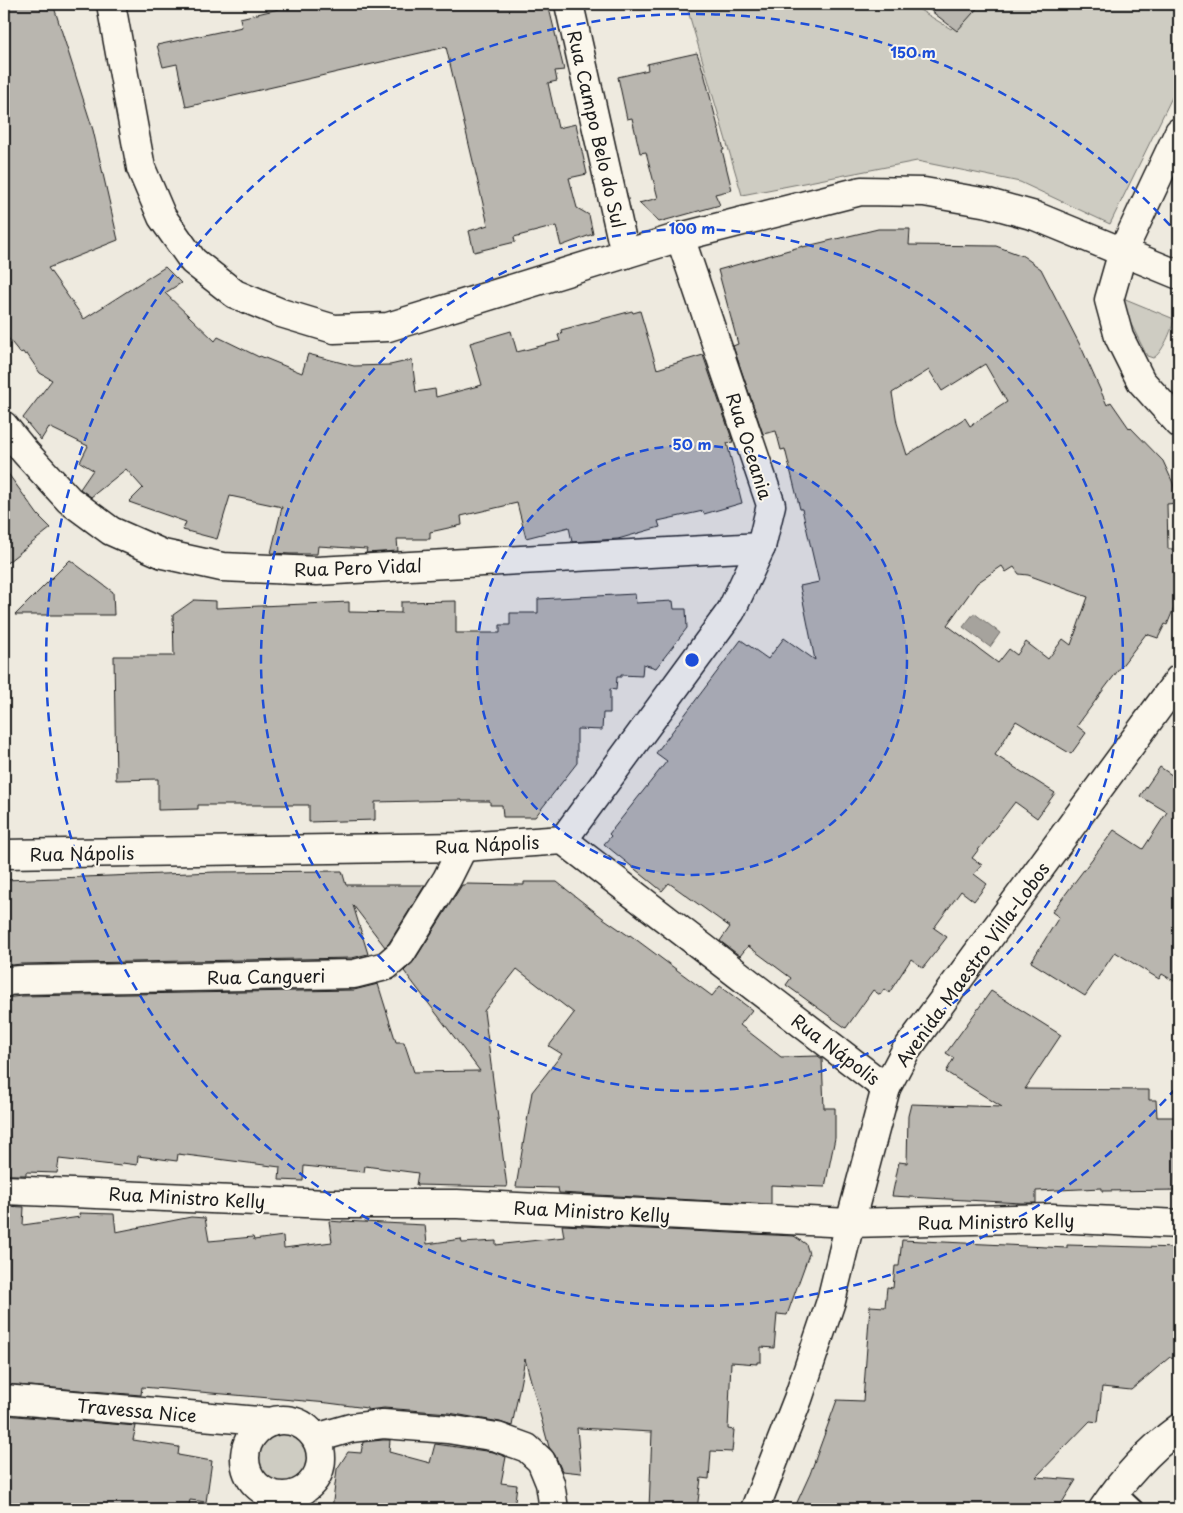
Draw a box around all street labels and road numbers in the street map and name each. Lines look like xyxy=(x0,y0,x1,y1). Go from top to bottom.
street label: Rua Campo Belo do Sul xyxy=(561,28,633,230)
street label: Rua Oceania xyxy=(720,389,780,503)
street label: Rua Pero Vidal xyxy=(294,551,422,583)
street label: Rua Nápolis xyxy=(434,828,540,860)
street label: Rua Nápolis xyxy=(29,839,135,867)
street label: Avenida Maestro Villa-Lobos xyxy=(888,856,1056,1072)
street label: Rua Cangueri xyxy=(207,961,325,991)
street label: Rua Nápolis xyxy=(786,1007,886,1091)
street label: Rua Ministro Kelly xyxy=(108,1179,266,1215)
street label: Rua Ministro Kelly xyxy=(513,1193,671,1229)
street label: Rua Ministro Kelly xyxy=(917,1206,1075,1236)
street label: Travessa Nice xyxy=(76,1391,198,1429)

